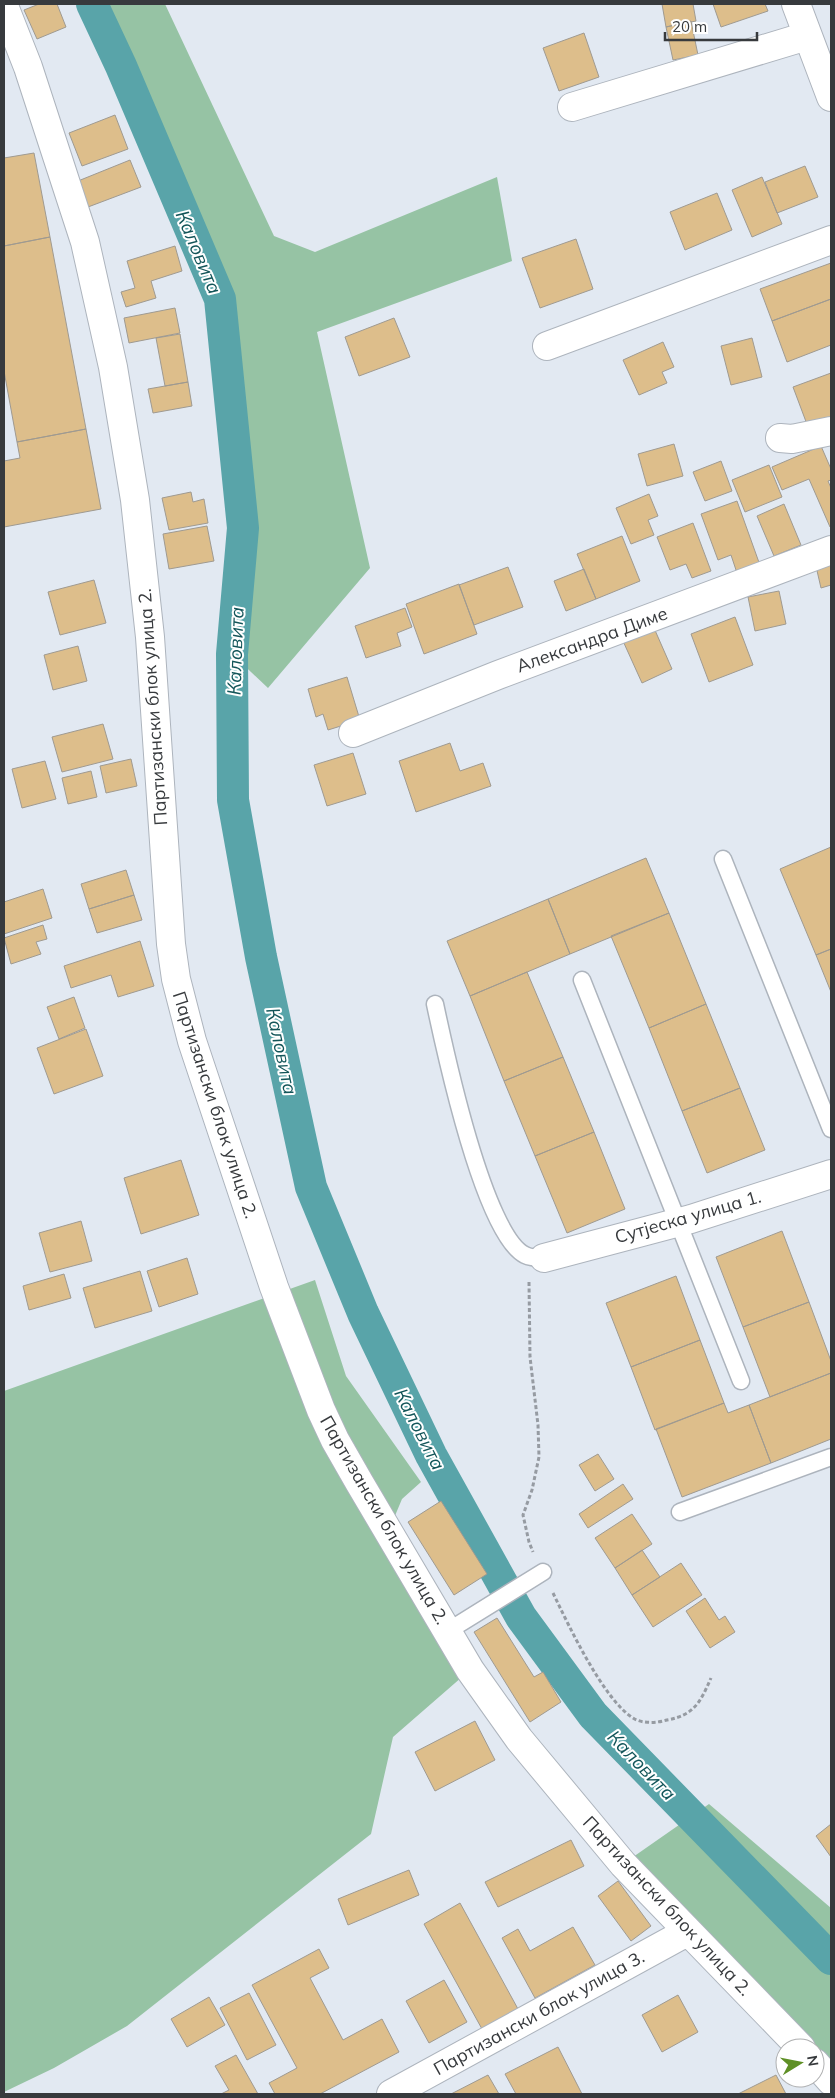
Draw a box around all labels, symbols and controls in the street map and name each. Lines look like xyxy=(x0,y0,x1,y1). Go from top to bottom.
scale bar xyxy=(665,10,758,42)
text: 20 m xyxy=(672,17,707,36)
water label: Каловита xyxy=(171,207,227,297)
street label: Партизански блок улица 2. xyxy=(133,588,172,826)
street label: Александра Диме xyxy=(513,602,671,678)
water label: Каловита xyxy=(221,606,249,696)
street label: Партизански блок улица 2. xyxy=(168,988,263,1221)
water label: Каловита xyxy=(261,1005,303,1097)
street label: Сутјеска улица 1. xyxy=(612,1185,764,1248)
water label: Каловита xyxy=(389,1384,451,1474)
street label: Партизански блок улица 2. xyxy=(315,1411,454,1628)
water label: Каловита xyxy=(603,1725,681,1805)
street label: Партизански блок улица 2. xyxy=(578,1811,757,2000)
street label: Партизански блок улица 3. xyxy=(429,1945,648,2080)
north arrow xyxy=(775,2038,825,2088)
text: N xyxy=(803,2054,823,2068)

